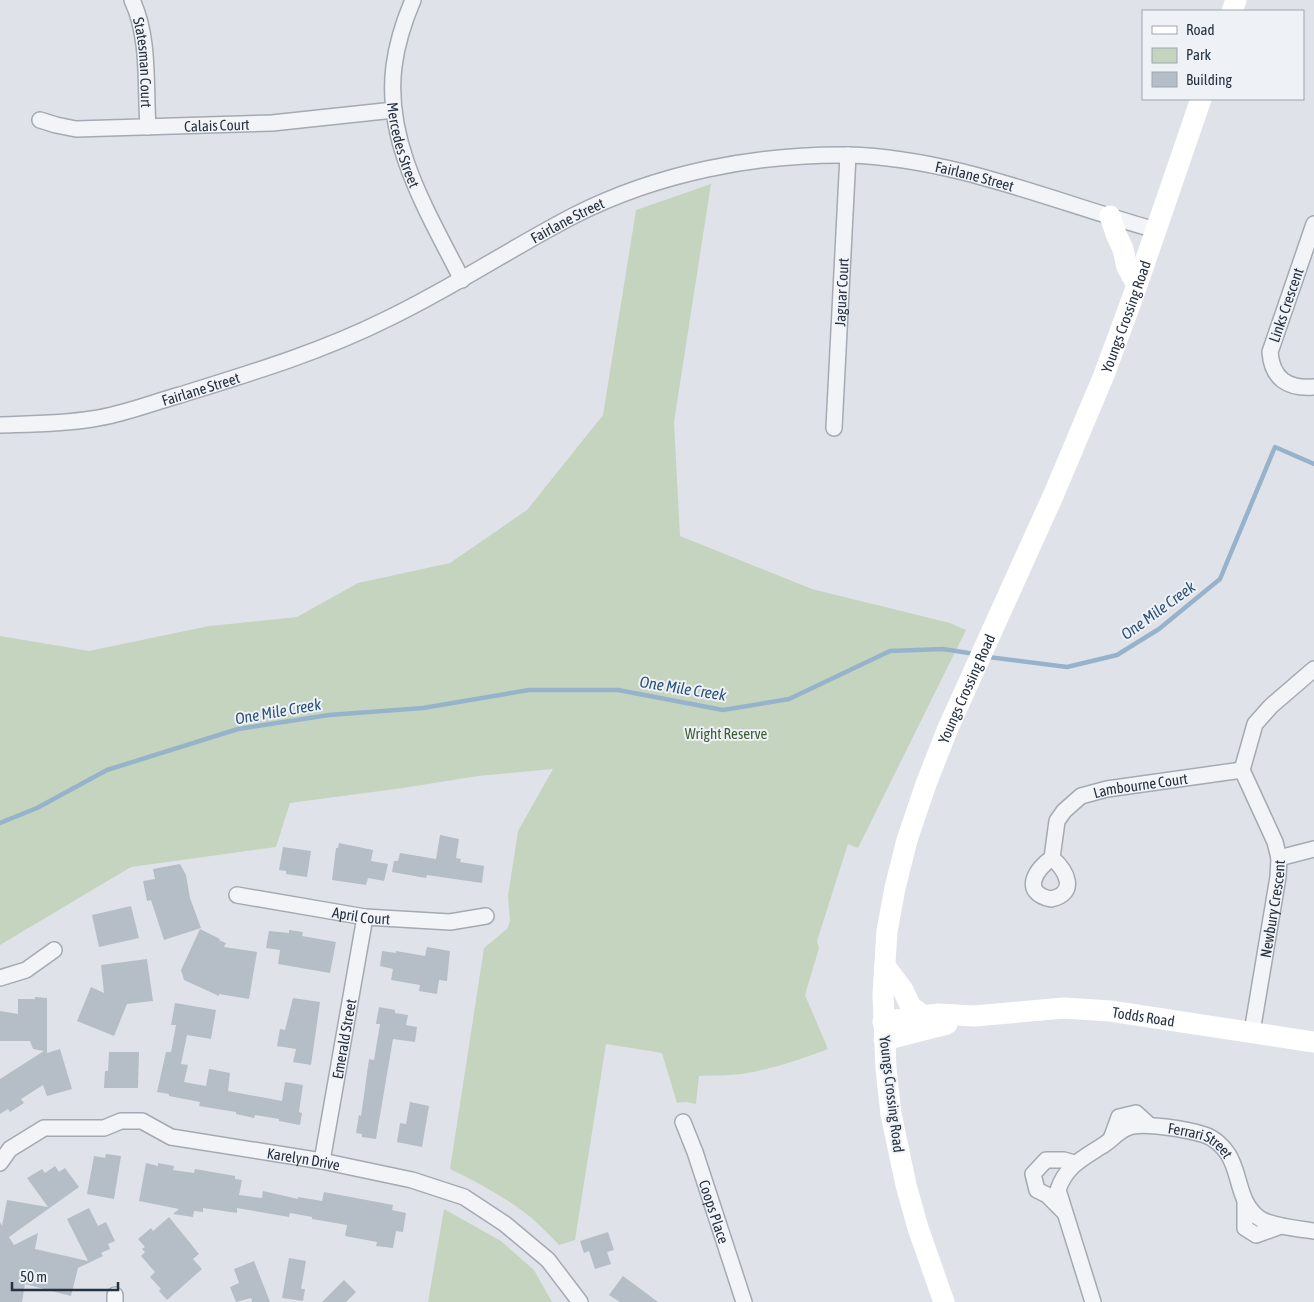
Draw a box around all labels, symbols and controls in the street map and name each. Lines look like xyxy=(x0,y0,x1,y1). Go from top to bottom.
legend xyxy=(1142,10,1304,100)
street label: Statesman Court xyxy=(130,15,156,108)
text: Road xyxy=(1186,21,1215,38)
text: Park xyxy=(1186,46,1211,63)
text: Building xyxy=(1186,71,1232,88)
street label: Mercedes Street xyxy=(385,101,424,190)
street label: Calais Court xyxy=(184,115,250,134)
street label: Fairlane Street xyxy=(934,157,1016,194)
street label: Fairlane Street xyxy=(527,194,607,246)
street label: Jaguar Court xyxy=(831,257,851,327)
street label: Youngs Crossing Road xyxy=(1097,258,1153,375)
street label: Links Crescent xyxy=(1265,265,1307,345)
street label: Fairlane Street xyxy=(159,368,242,408)
water label: One Mile Creek xyxy=(1117,577,1199,643)
street label: Youngs Crossing Road xyxy=(934,631,998,746)
water label: One Mile Creek xyxy=(639,672,728,704)
water label: One Mile Creek xyxy=(234,694,323,727)
park label: Wright Reserve xyxy=(685,725,767,742)
street label: Lambourne Court xyxy=(1091,769,1189,801)
street label: Newbury Crescent xyxy=(1256,859,1287,959)
street label: April Court xyxy=(331,903,391,927)
street label: Emerald Street xyxy=(328,997,359,1080)
street label: Todds Road xyxy=(1111,1003,1176,1029)
street label: Youngs Crossing Road xyxy=(876,1034,908,1154)
street label: Ferrari Street xyxy=(1167,1119,1237,1161)
street label: Karelyn Drive xyxy=(266,1144,342,1173)
street label: Coops Place xyxy=(696,1178,733,1246)
scale bar xyxy=(12,1260,119,1292)
text: 50 m xyxy=(20,1268,47,1285)

